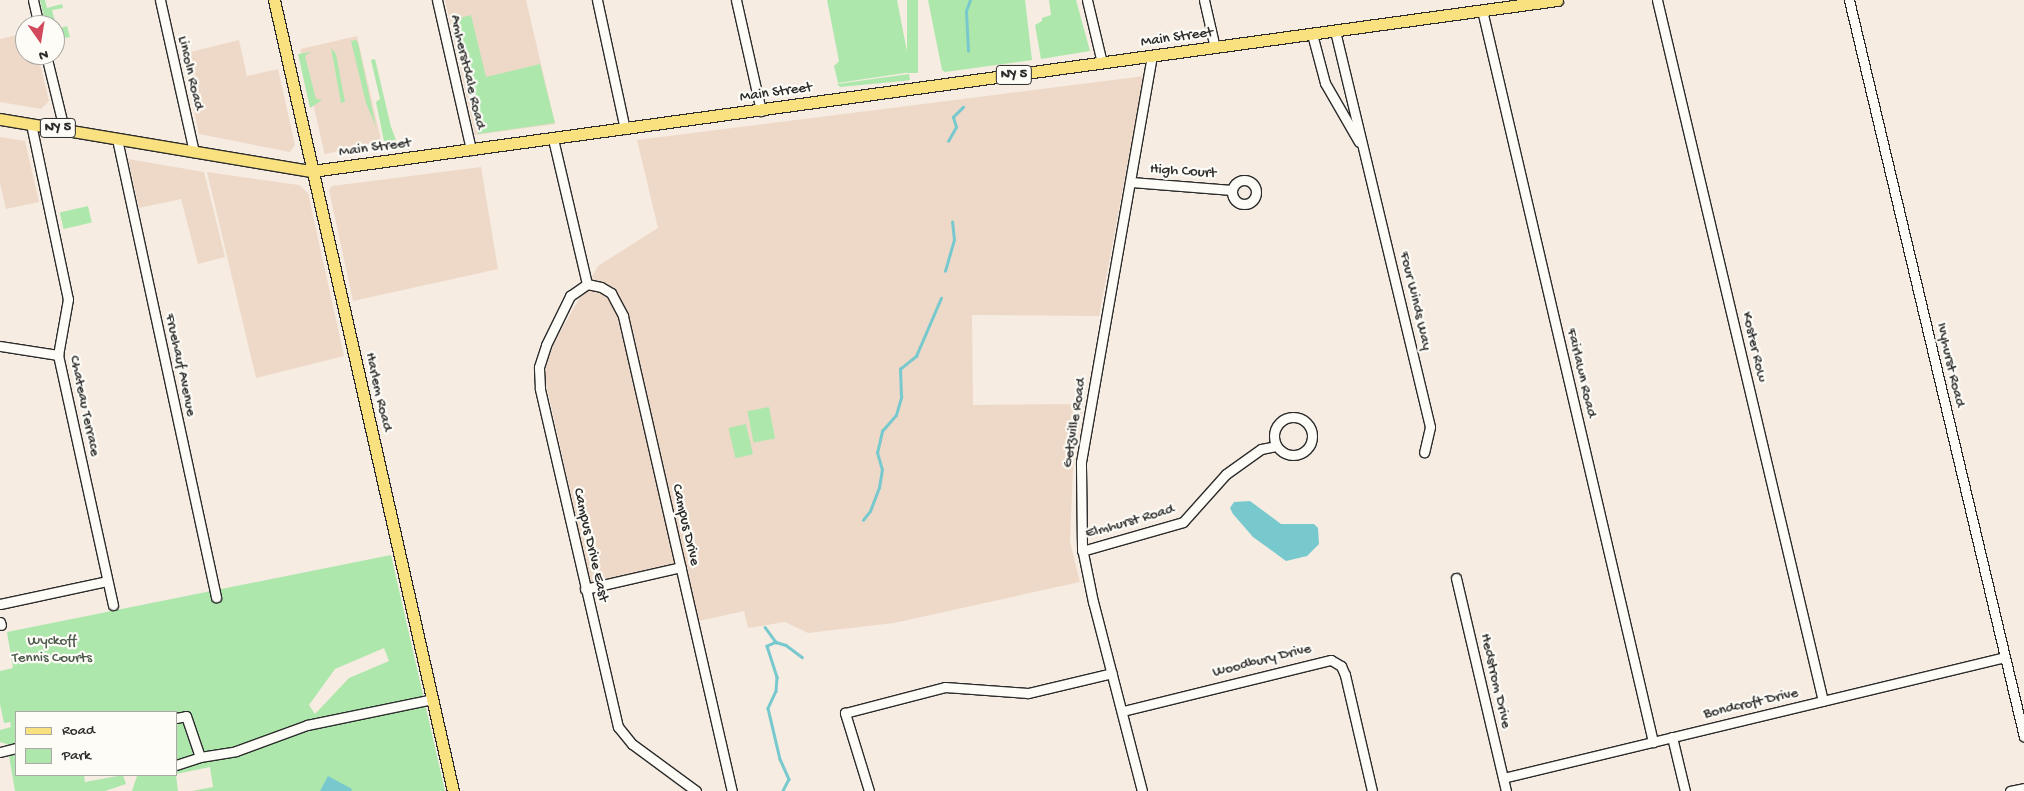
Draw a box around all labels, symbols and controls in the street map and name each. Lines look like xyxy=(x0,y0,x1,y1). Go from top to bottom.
street label: Amherstdale Road xyxy=(445,13,489,131)
north arrow xyxy=(15,15,65,65)
street label: Main Street xyxy=(1140,24,1214,52)
street label: Lincoln Road xyxy=(173,34,207,112)
text: N xyxy=(37,45,50,63)
road number: NY 5 xyxy=(995,64,1033,86)
street label: Main Street xyxy=(739,79,813,107)
road number: NY 5 xyxy=(39,116,77,140)
street label: Main Street xyxy=(338,134,412,162)
street label: High Court xyxy=(1149,161,1217,183)
street label: Four Winds Way xyxy=(1395,250,1435,352)
street label: Koster Row xyxy=(1737,310,1771,384)
street label: Fruehauf Avenue xyxy=(160,312,200,418)
street label: Ivyhurst Road xyxy=(1932,321,1968,409)
street label: Fairlawn Road xyxy=(1562,327,1600,419)
street label: Harlem Road xyxy=(360,351,396,433)
street label: Chateau Terrace xyxy=(65,354,103,458)
street label: Getzville Road xyxy=(1059,377,1091,469)
street label: Campus Drive xyxy=(667,482,703,568)
street label: Campus Drive East xyxy=(568,486,612,604)
street label: Elmhurst Road xyxy=(1083,501,1177,543)
park label: Wyckoff Tennis Courts xyxy=(12,632,92,667)
street label: Hedstrom Drive xyxy=(1475,632,1515,730)
street label: Woodbury Drive xyxy=(1211,640,1313,682)
street label: Bondcroft Drive xyxy=(1702,684,1800,724)
legend xyxy=(15,711,178,776)
text: Road xyxy=(62,722,95,740)
text: Park xyxy=(62,747,91,765)

